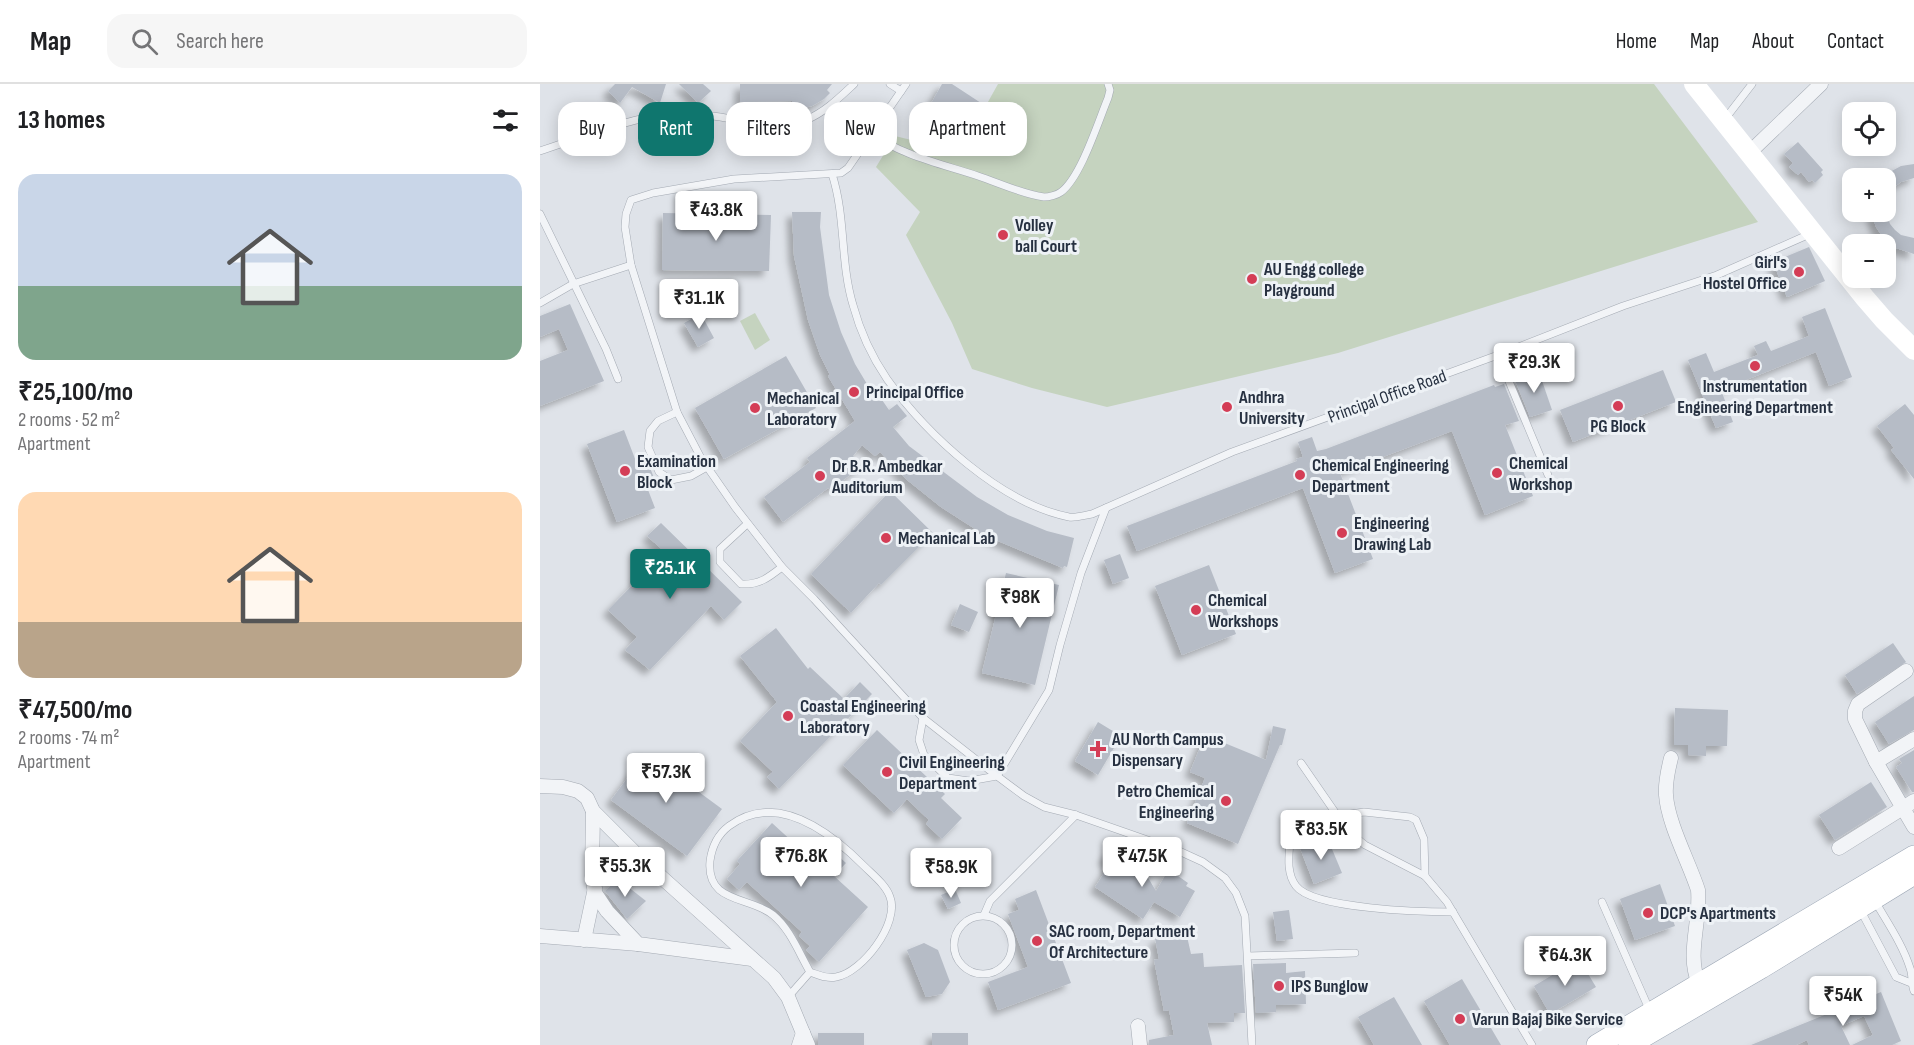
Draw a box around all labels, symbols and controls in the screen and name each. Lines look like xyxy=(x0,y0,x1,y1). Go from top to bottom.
search box xyxy=(107,14,527,68)
text: Map xyxy=(30,25,71,58)
icon: search xyxy=(128,25,161,58)
text: Search here xyxy=(176,28,264,55)
text: Home xyxy=(1616,29,1657,54)
text: Map xyxy=(1690,29,1719,54)
text: About xyxy=(1752,29,1794,54)
text: Contact xyxy=(1827,29,1884,54)
chip: Buy xyxy=(558,102,626,156)
chip: Rent xyxy=(638,102,714,156)
chip: Filters xyxy=(726,102,812,156)
chip: New xyxy=(824,102,897,156)
chip: Apartment xyxy=(909,102,1027,156)
map controls xyxy=(1842,102,1896,288)
button: locate xyxy=(1842,102,1896,156)
icon: filters xyxy=(489,104,522,137)
text: 13 homes xyxy=(18,105,105,136)
button: + xyxy=(1842,168,1896,222)
pin: ₹43.8K xyxy=(667,191,765,242)
text: ₹43.8K xyxy=(689,198,743,222)
icon: home xyxy=(216,213,324,321)
place label: Volley ball Court xyxy=(1015,215,1077,257)
marker: Volley ball Court xyxy=(996,228,1010,242)
button: − xyxy=(1842,234,1896,288)
place label: Girl's Hostel Office xyxy=(1703,252,1787,294)
place label: AU Engg college Playground xyxy=(1263,259,1364,301)
marker: Girl's Hostel Office xyxy=(1792,265,1806,279)
marker: AU Engg college Playground xyxy=(1245,272,1259,286)
pin: ₹31.1K xyxy=(650,279,748,330)
text: ₹31.1K xyxy=(673,286,725,310)
pin: ₹29.3K xyxy=(1485,343,1583,394)
text: ₹29.3K xyxy=(1508,350,1560,374)
marker: Instrumentation Engineering Department xyxy=(1748,359,1762,373)
street label: Principal Office Road xyxy=(1325,365,1449,428)
place label: Instrumentation Engineering Department xyxy=(1677,376,1833,418)
text: ₹25,100/mo xyxy=(18,377,133,408)
place label: Principal Office xyxy=(866,382,964,403)
marker: Principal Office xyxy=(847,385,861,399)
place label: Andhra University xyxy=(1238,387,1305,429)
place label: Mechanical Laboratory xyxy=(767,388,839,430)
marker: PG Block xyxy=(1611,399,1625,413)
marker: Andhra University xyxy=(1220,400,1234,414)
marker: Mechanical Laboratory xyxy=(748,401,762,415)
text: 2 rooms · 52 m² xyxy=(18,408,120,432)
place label: PG Block xyxy=(1590,416,1646,437)
text: Apartment xyxy=(18,432,91,456)
place label: Examination Block xyxy=(637,451,716,493)
place label: Chemical Workshop xyxy=(1509,453,1573,495)
place label: Chemical Engineering Department xyxy=(1312,455,1449,497)
place label: Dr B.R. Ambedkar Auditorium xyxy=(831,456,943,498)
marker: Examination Block xyxy=(618,464,632,478)
marker: Chemical Workshop xyxy=(1490,466,1504,480)
marker: Chemical Engineering Department xyxy=(1293,468,1307,482)
marker: Dr B.R. Ambedkar Auditorium xyxy=(813,469,827,483)
place label: Engineering Drawing Lab xyxy=(1354,513,1431,555)
marker: Engineering Drawing Lab xyxy=(1335,526,1349,540)
place label: Mechanical Lab xyxy=(898,528,996,549)
icon: home xyxy=(216,531,324,639)
marker: Mechanical Lab xyxy=(879,531,893,545)
pin: ₹25.1K xyxy=(621,549,719,600)
text: ₹25.1K xyxy=(644,556,696,580)
pin: ₹98K xyxy=(984,578,1056,629)
text: ₹98K xyxy=(1000,585,1040,609)
place label: Chemical Workshops xyxy=(1208,590,1278,632)
marker: Chemical Workshops xyxy=(1189,603,1203,617)
text: ₹47,500/mo xyxy=(18,695,132,726)
place label: Coastal Engineering Laboratory xyxy=(800,696,927,738)
marker: Coastal Engineering Laboratory xyxy=(781,709,795,723)
text: 2 rooms · 74 m² xyxy=(18,726,119,750)
place label: AU North Campus Dispensary xyxy=(1111,729,1224,771)
marker: AU North Campus Dispensary xyxy=(1089,740,1107,758)
text: Apartment xyxy=(18,750,91,774)
place label: Civil Engineering Department xyxy=(899,752,1005,794)
pin: ₹57.3K xyxy=(617,753,715,804)
text: ₹57.3K xyxy=(641,760,691,784)
marker: Civil Engineering Department xyxy=(880,765,894,779)
place label: Petro Chemical Engineering xyxy=(1117,781,1214,823)
marker: Petro Chemical Engineering xyxy=(1219,794,1233,808)
pin: ₹83.5K xyxy=(1272,810,1370,861)
text: ₹83.5K xyxy=(1294,817,1348,841)
pin: ₹76.8K xyxy=(752,837,850,888)
pin: ₹47.5K xyxy=(1093,837,1191,888)
text: ₹76.8K xyxy=(774,844,828,868)
text: ₹47.5K xyxy=(1117,844,1167,868)
pin: ₹55.3K xyxy=(576,847,674,898)
pin: ₹58.9K xyxy=(902,848,1000,899)
text: ₹55.3K xyxy=(599,854,651,878)
text: ₹58.9K xyxy=(924,855,978,879)
place label: DCP's Apartments xyxy=(1660,903,1776,924)
marker: DCP's Apartments xyxy=(1641,906,1655,920)
place label: SAC room, Department Of Architecture xyxy=(1049,921,1195,963)
marker: SAC room, Department Of Architecture xyxy=(1030,934,1044,948)
pin: ₹64.3K xyxy=(1516,936,1614,987)
text: ₹64.3K xyxy=(1538,943,1592,967)
place label: IPS Bunglow xyxy=(1291,976,1369,997)
pin: ₹54K xyxy=(1807,976,1879,1027)
marker: IPS Bunglow xyxy=(1272,979,1286,993)
text: ₹54K xyxy=(1823,983,1863,1007)
place label: Varun Bajaj Bike Service xyxy=(1472,1009,1623,1030)
marker: Varun Bajaj Bike Service xyxy=(1453,1012,1467,1026)

